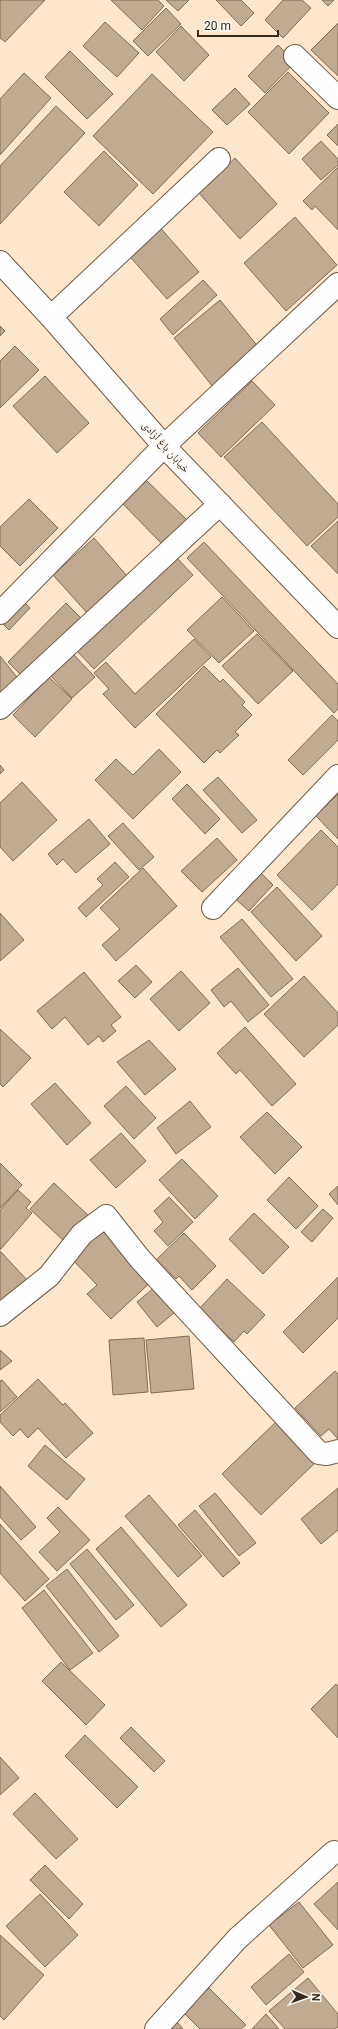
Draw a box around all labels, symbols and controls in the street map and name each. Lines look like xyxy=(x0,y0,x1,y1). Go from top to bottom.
scale bar xyxy=(198,12,278,38)
text: 20 m xyxy=(204,19,231,33)
street label: خیابان باغ آزادی xyxy=(140,419,192,475)
north arrow xyxy=(286,1977,326,2017)
text: N xyxy=(309,1993,322,2002)

